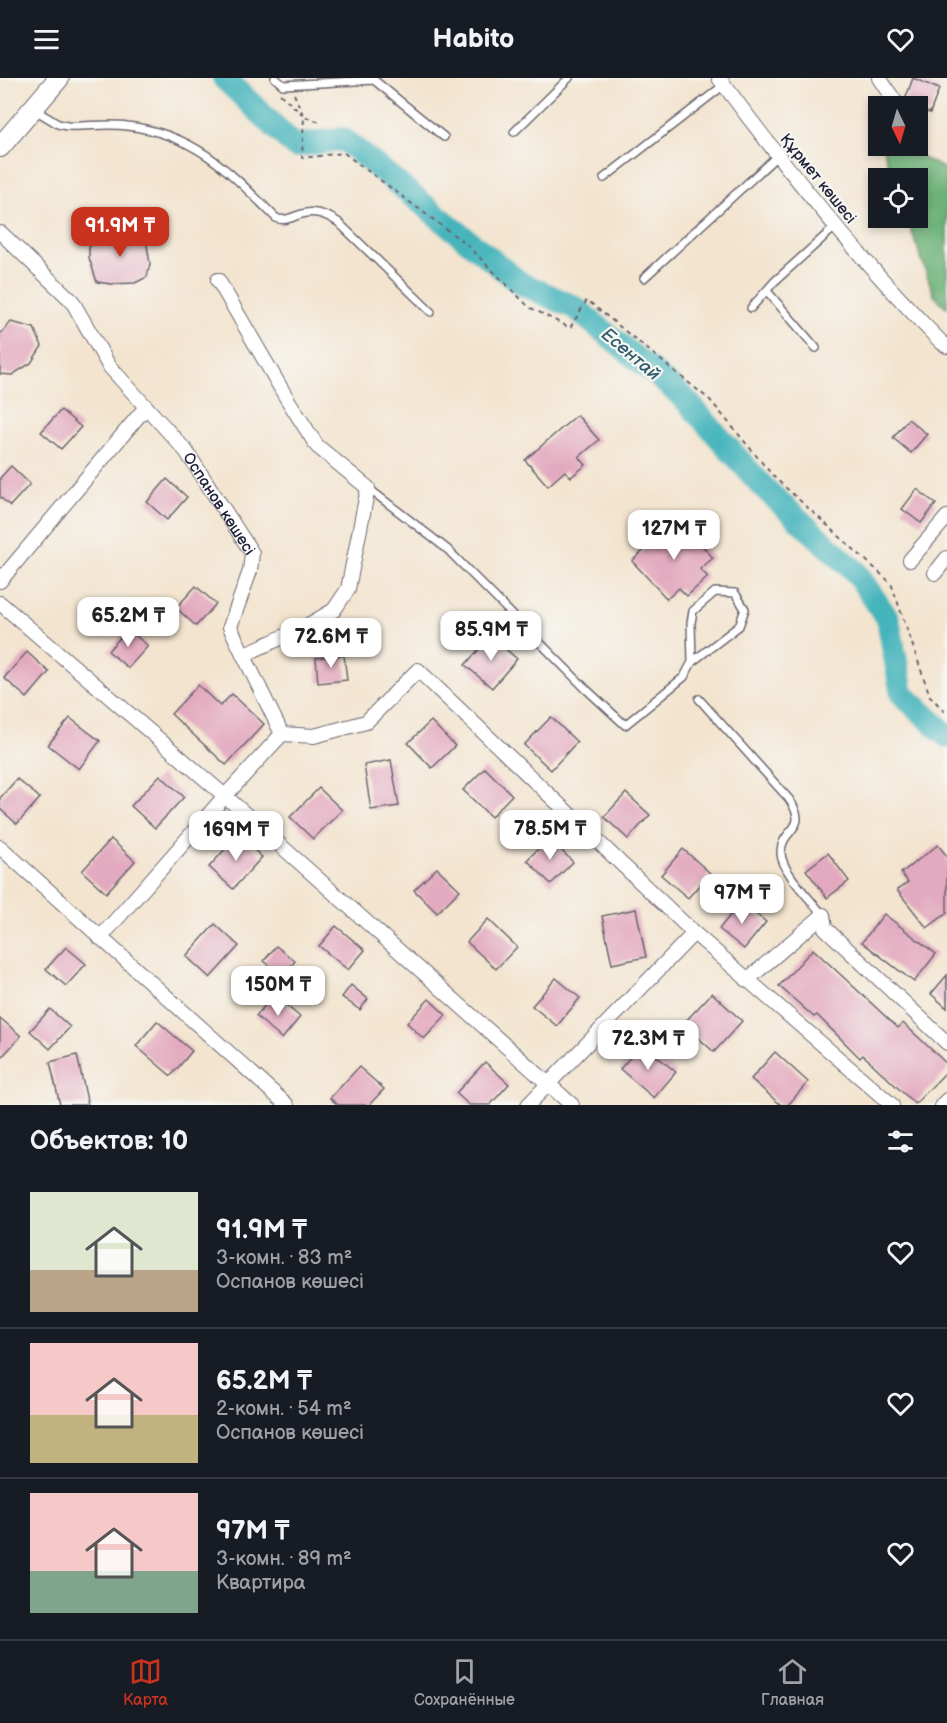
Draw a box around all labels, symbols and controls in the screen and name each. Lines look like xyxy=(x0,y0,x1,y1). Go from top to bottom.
icon: menu xyxy=(30,23,63,56)
text: Habito xyxy=(433,23,514,55)
icon: heart xyxy=(884,23,917,56)
north arrow xyxy=(868,96,928,156)
map controls xyxy=(868,96,928,228)
street label: Құрмет көшесі xyxy=(776,130,860,228)
button: locate xyxy=(868,168,928,228)
pin: 91.9M ₸ xyxy=(65,207,175,258)
text: 91.9M ₸ xyxy=(85,214,155,238)
water label: Есентай xyxy=(597,324,664,385)
street label: Оспанов көшесі xyxy=(178,449,259,559)
pin: 127M ₸ xyxy=(625,510,723,561)
text: 127M ₸ xyxy=(642,517,706,541)
pin: 65.2M ₸ xyxy=(73,597,183,648)
text: 65.2M ₸ xyxy=(91,604,165,628)
pin: 85.9M ₸ xyxy=(436,611,546,662)
pin: 72.6M ₸ xyxy=(276,618,386,669)
text: 85.9M ₸ xyxy=(454,618,528,642)
text: 72.6M ₸ xyxy=(294,625,368,649)
pin: 78.5M ₸ xyxy=(495,810,605,861)
pin: 169M ₸ xyxy=(187,811,285,862)
text: 78.5M ₸ xyxy=(514,817,586,841)
text: 169M ₸ xyxy=(203,818,269,842)
pin: 97M ₸ xyxy=(700,874,784,925)
text: 97M ₸ xyxy=(714,881,770,905)
pin: 150M ₸ xyxy=(229,966,327,1017)
text: 150M ₸ xyxy=(245,973,311,997)
pin: 72.3M ₸ xyxy=(593,1020,703,1071)
text: 72.3M ₸ xyxy=(612,1027,684,1051)
icon: filters xyxy=(884,1125,917,1158)
text: Объектов: 10 xyxy=(30,1126,188,1157)
text: 91.9M ₸ xyxy=(216,1215,307,1246)
icon: home xyxy=(78,1216,150,1288)
icon: heart xyxy=(884,1236,917,1269)
text: 3-комн. · 83 m² xyxy=(216,1246,352,1270)
text: Оспанов көшесі xyxy=(216,1270,364,1294)
text: 65.2M ₸ xyxy=(216,1366,312,1397)
icon: home xyxy=(78,1367,150,1439)
icon: heart xyxy=(884,1387,917,1420)
text: 2-комн. · 54 m² xyxy=(216,1397,352,1421)
text: Оспанов көшесі xyxy=(216,1421,364,1445)
text: 97M ₸ xyxy=(216,1516,289,1547)
icon: home xyxy=(78,1517,150,1589)
icon: heart xyxy=(884,1537,917,1570)
text: 3-комн. · 89 m² xyxy=(216,1547,352,1571)
text: Квартира xyxy=(216,1571,306,1595)
tab: Карта xyxy=(123,1655,168,1710)
tab: Сохранённые xyxy=(414,1655,515,1710)
tab: Главная xyxy=(761,1655,824,1710)

